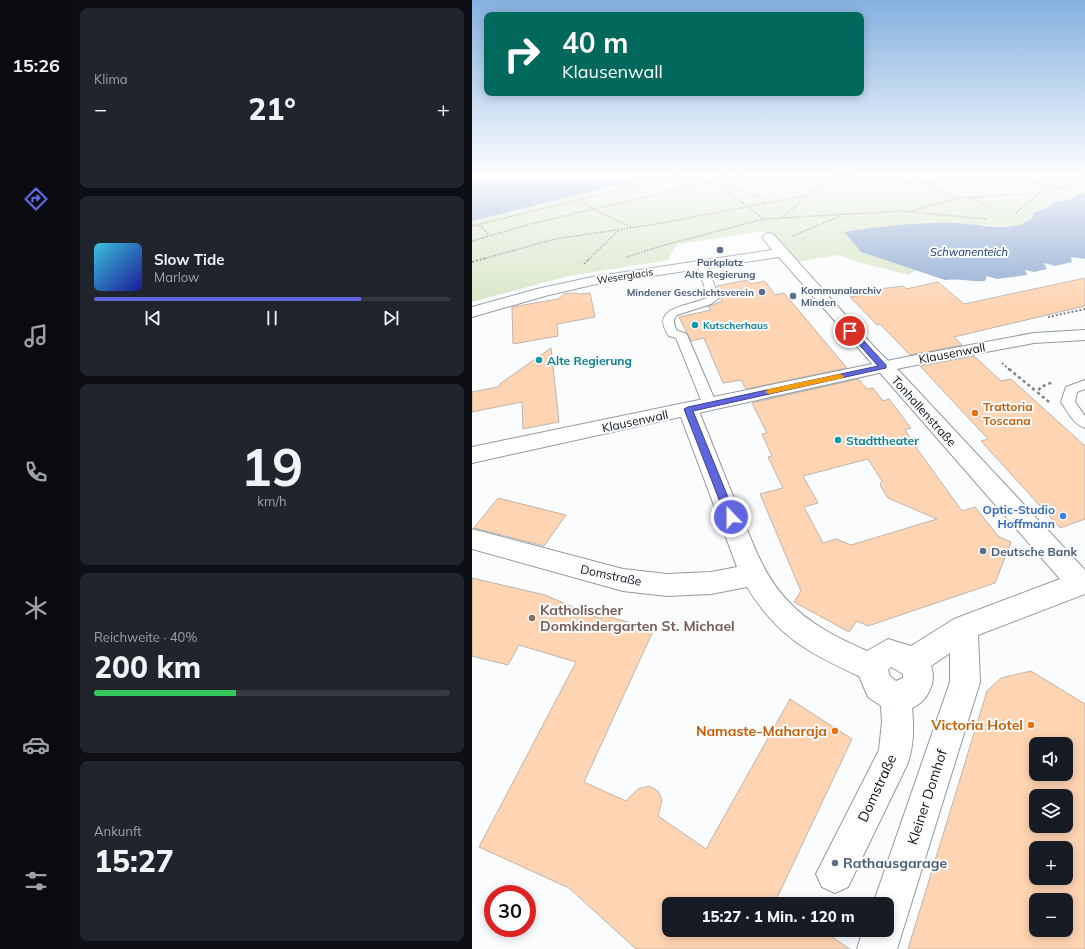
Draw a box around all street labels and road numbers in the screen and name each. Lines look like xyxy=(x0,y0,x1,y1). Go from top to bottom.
street label: Weserglacis xyxy=(596,265,654,287)
street label: Klausenwall xyxy=(918,339,986,367)
street label: Tonhallenstraße xyxy=(888,373,960,449)
street label: Klausenwall xyxy=(601,407,669,435)
street label: Domstraße xyxy=(579,561,643,589)
street label: Kleiner Domhof xyxy=(903,747,951,847)
street label: Domstraße xyxy=(854,751,900,825)

